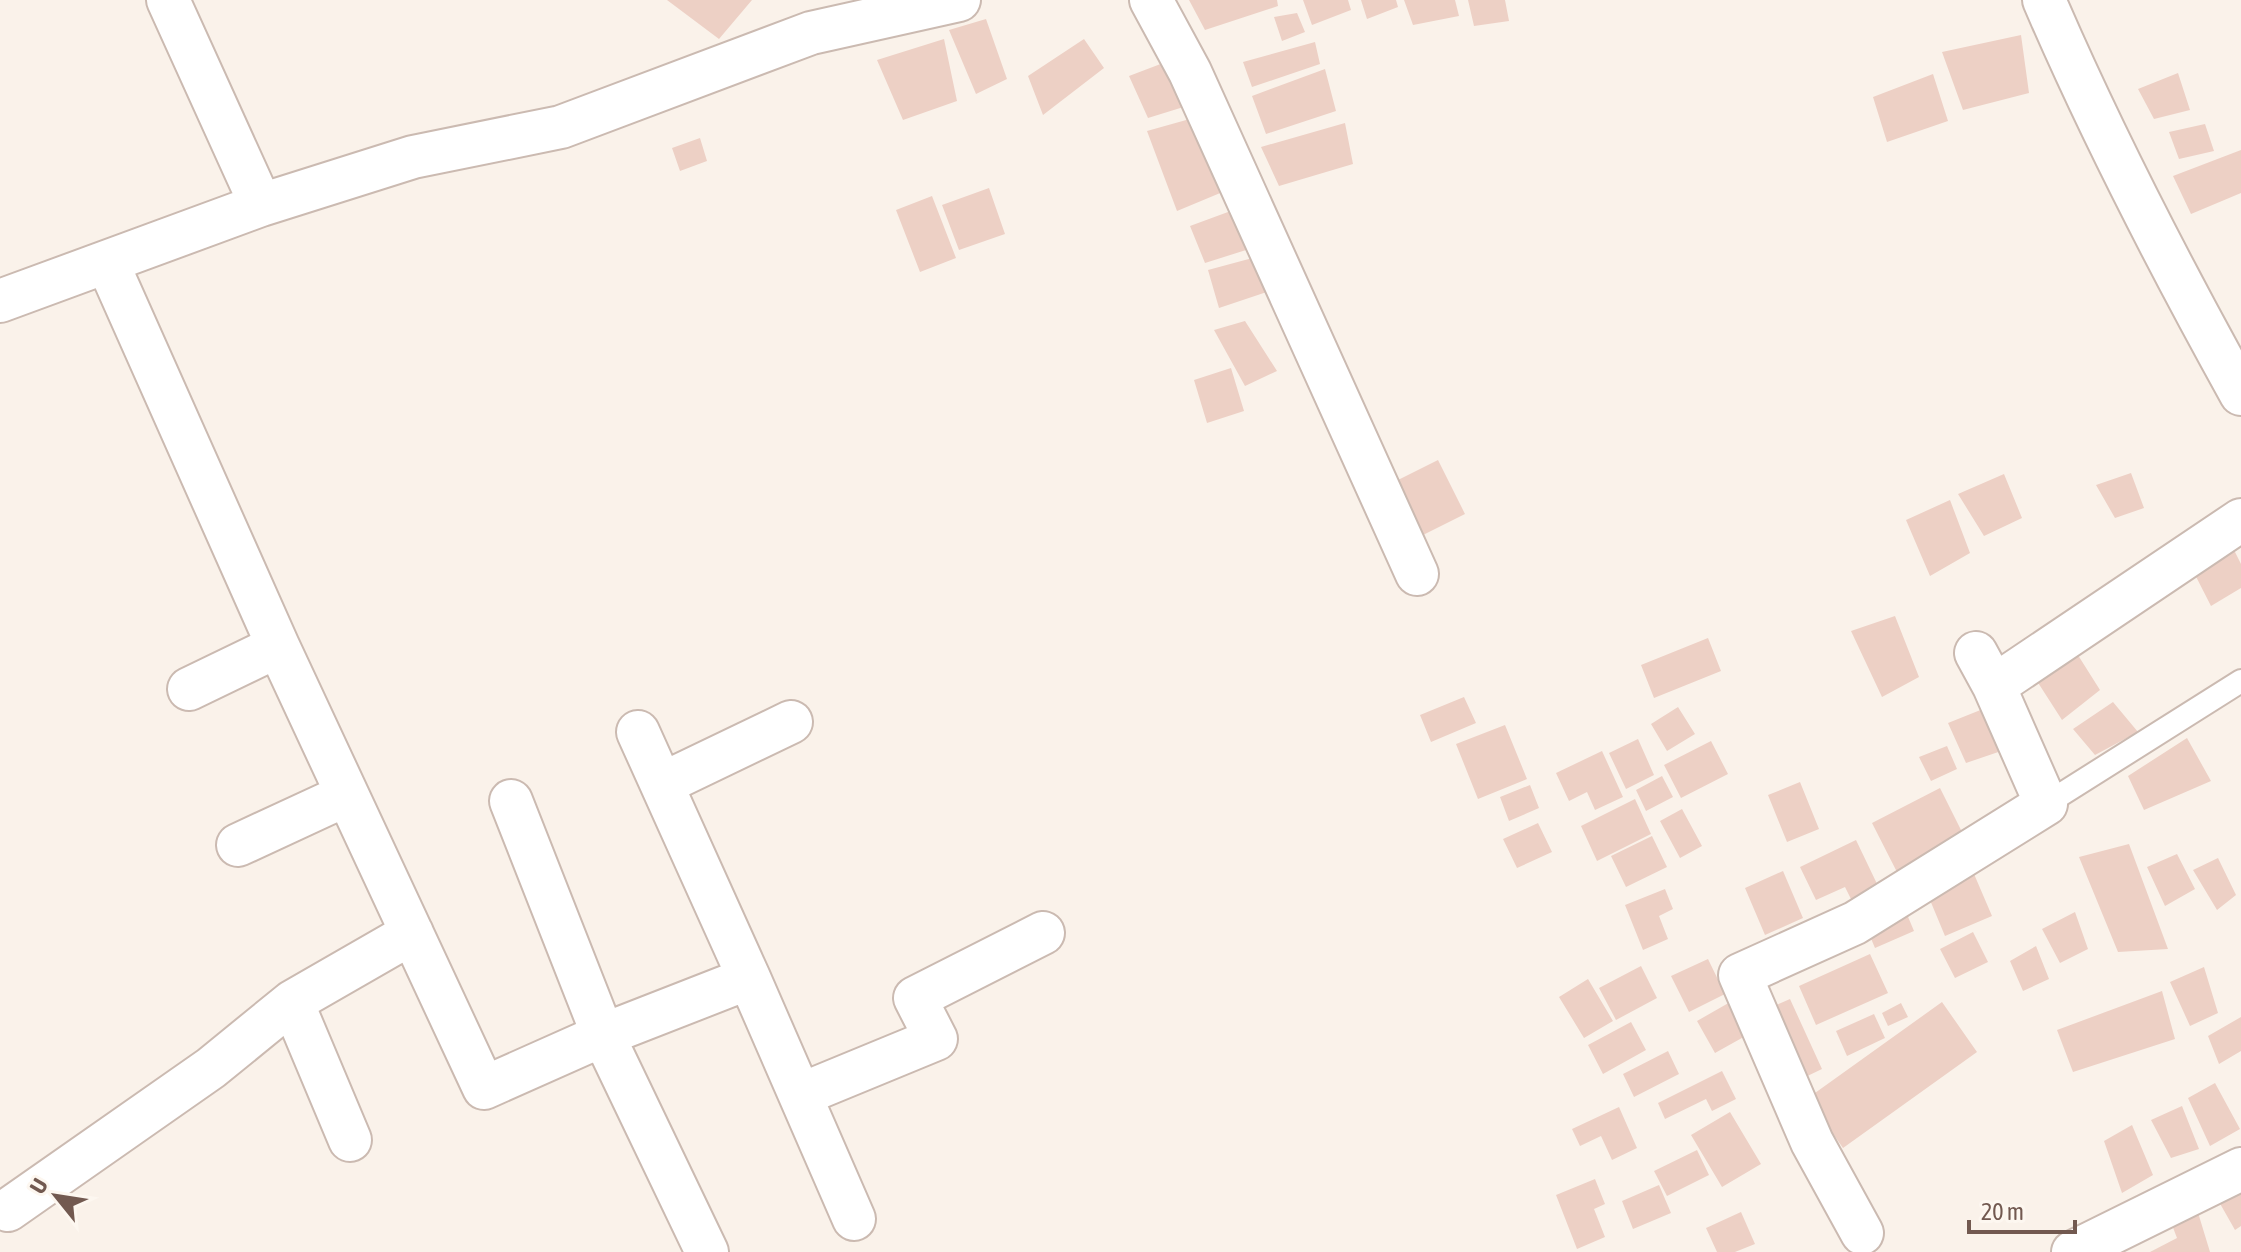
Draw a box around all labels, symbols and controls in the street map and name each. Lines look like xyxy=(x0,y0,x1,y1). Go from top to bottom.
north arrow xyxy=(16,1156,96,1236)
text: U xyxy=(24,1174,53,1198)
scale bar xyxy=(1969,1184,2075,1234)
text: 20 m xyxy=(1981,1198,2024,1225)

